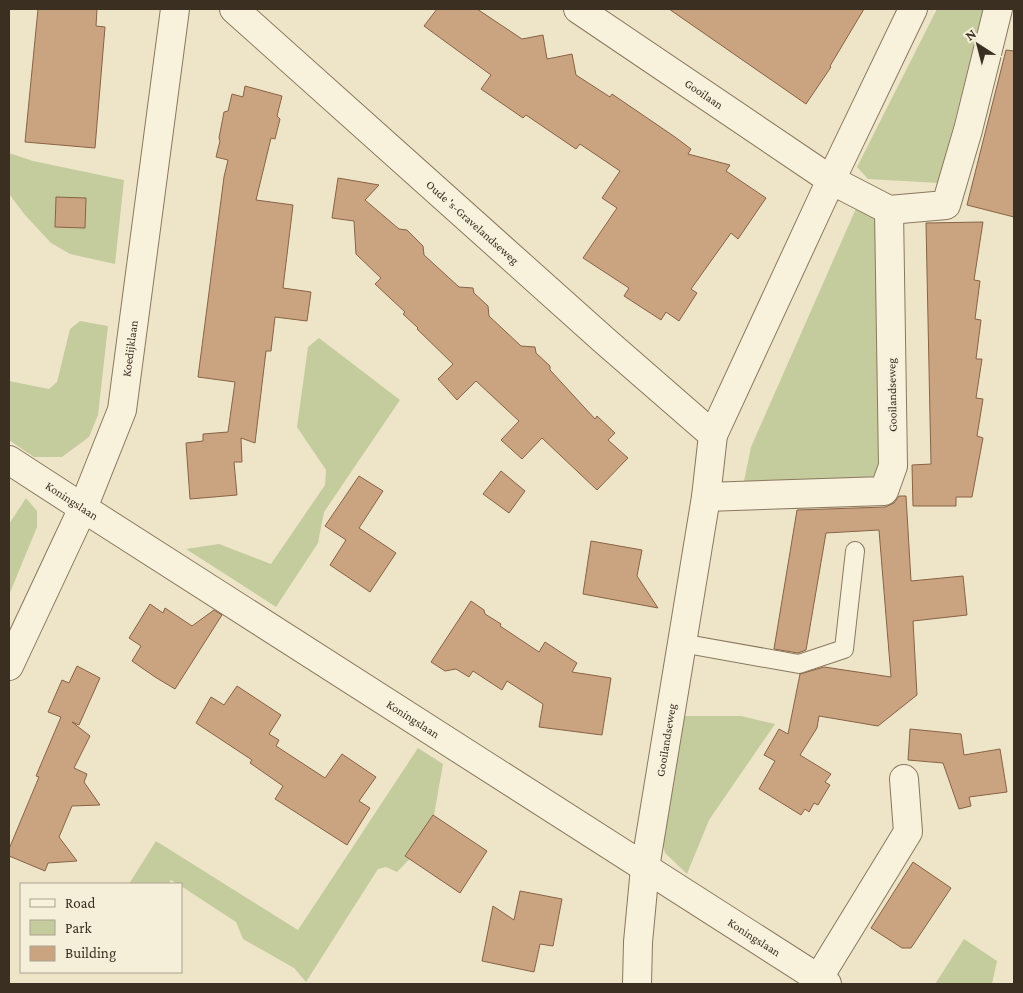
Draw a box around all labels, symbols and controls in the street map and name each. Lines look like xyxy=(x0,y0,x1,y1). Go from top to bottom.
north arrow xyxy=(953,20,1003,70)
text: N xyxy=(962,25,979,44)
street label: Gooilaan xyxy=(682,76,726,112)
street label: Oude 's-Gravelandseweg xyxy=(423,177,522,268)
street label: Koedijklaan xyxy=(119,319,141,378)
street label: Gooilandseweg xyxy=(884,358,900,432)
street label: Koningslaan xyxy=(43,479,101,523)
street label: Koningslaan xyxy=(384,697,443,741)
street label: Gooilandseweg xyxy=(653,702,679,778)
legend xyxy=(20,883,182,973)
text: Road xyxy=(65,895,96,911)
street label: Koningslaan xyxy=(725,915,784,960)
text: Park xyxy=(65,920,92,936)
text: Building xyxy=(65,945,116,962)

